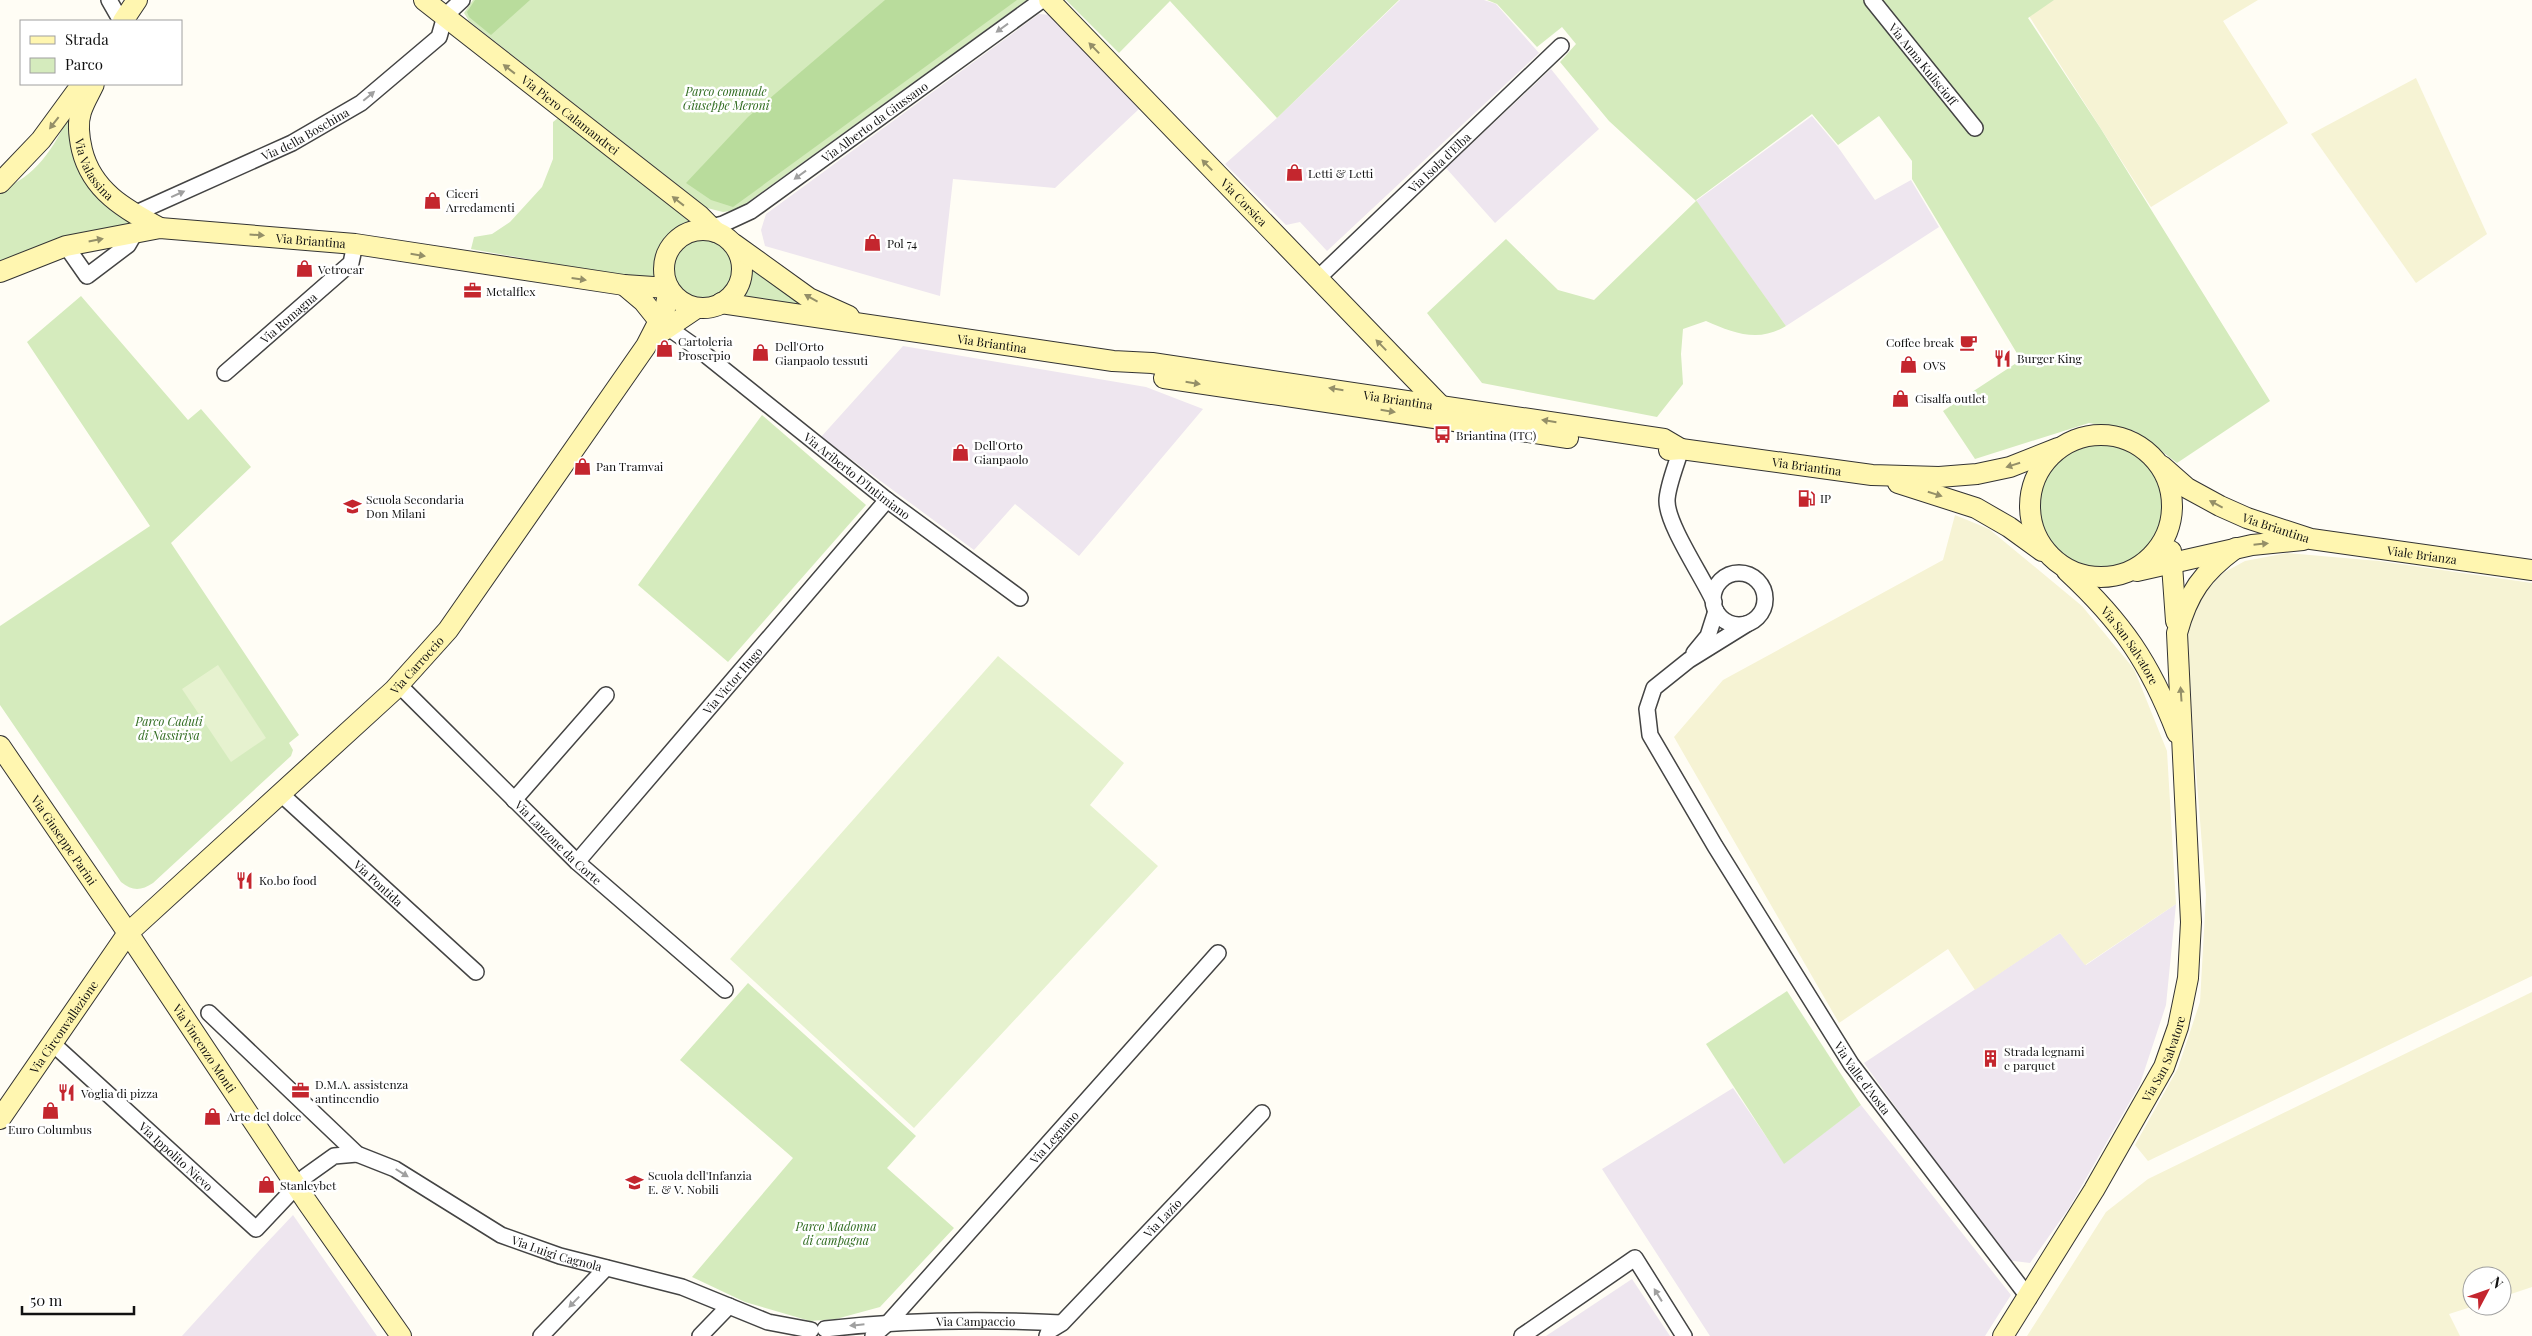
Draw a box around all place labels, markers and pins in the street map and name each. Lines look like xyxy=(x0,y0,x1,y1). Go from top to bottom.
shop icon: Letti & Letti xyxy=(1284,163,1304,183)
place label: Letti & Letti xyxy=(1308,165,1374,181)
place label: Ciceri Arredamenti xyxy=(445,185,515,215)
shop icon: Ciceri Arredamenti xyxy=(422,190,442,210)
shop icon: Pol 74 xyxy=(863,233,883,253)
place label: Pol 74 xyxy=(887,235,917,251)
shop icon: Vetrocar xyxy=(294,259,314,279)
place label: Vetrocar xyxy=(317,261,365,277)
office icon: Metalflex xyxy=(462,281,482,301)
place label: Metalflex xyxy=(486,283,536,299)
cafe icon: Coffee break xyxy=(1958,332,1978,352)
place label: Cartoleria Proserpio xyxy=(678,333,733,363)
place label: Coffee break xyxy=(1886,334,1954,350)
shop icon: Cartoleria Proserpio xyxy=(654,338,674,358)
place label: Dell'Orto Gianpaolo tessuti xyxy=(775,338,868,368)
shop icon: Dell'Orto Gianpaolo tessuti xyxy=(751,343,771,363)
restaurant icon: Burger King xyxy=(1993,348,2013,368)
place label: Burger King xyxy=(2017,350,2083,366)
shop icon: OVS xyxy=(1899,355,1919,375)
place label: OVS xyxy=(1923,357,1946,373)
shop icon: Cisalfa outlet xyxy=(1891,388,1911,408)
place label: Cisalfa outlet xyxy=(1915,390,1987,406)
bus stop icon: Briantina (ITC) xyxy=(1432,425,1452,445)
place label: Briantina (ITC) xyxy=(1456,427,1536,443)
place label: Dell'Orto Gianpaolo xyxy=(974,437,1029,467)
shop icon: Dell'Orto Gianpaolo xyxy=(950,442,970,462)
shop icon: Pan Tramvai xyxy=(572,456,592,476)
place label: Pan Tramvai xyxy=(596,458,664,474)
fuel station icon: IP xyxy=(1796,488,1816,508)
place label: IP xyxy=(1820,490,1831,506)
place label: Scuola Secondaria Don Milani xyxy=(366,491,464,521)
school or university icon: Scuola Secondaria Don Milani xyxy=(342,496,362,516)
restaurant icon: Ko.bo food xyxy=(235,870,255,890)
place label: Ko.bo food xyxy=(259,872,317,888)
place label: Strada legnami e parquet xyxy=(2004,1043,2085,1073)
building icon: Strada legnami e parquet xyxy=(1980,1048,2000,1068)
place label: D.M.A. assistenza antincendio xyxy=(315,1076,408,1106)
office icon: D.M.A. assistenza antincendio xyxy=(291,1081,311,1101)
restaurant icon: Voglia di pizza xyxy=(57,1083,77,1103)
place label: Voglia di pizza xyxy=(80,1085,158,1101)
shop icon: Euro Columbus xyxy=(40,1100,60,1120)
shop icon: Arte del dolce xyxy=(203,1106,223,1126)
place label: Arte del dolce xyxy=(226,1108,301,1124)
place label: Euro Columbus xyxy=(8,1121,92,1137)
place label: Scuola dell'Infanzia E. & V. Nobili xyxy=(648,1167,752,1197)
school or university icon: Scuola dell'Infanzia E. & V. Nobili xyxy=(624,1172,644,1192)
shop icon: Stanleybet xyxy=(256,1175,276,1195)
place label: Stanleybet xyxy=(280,1177,337,1193)

